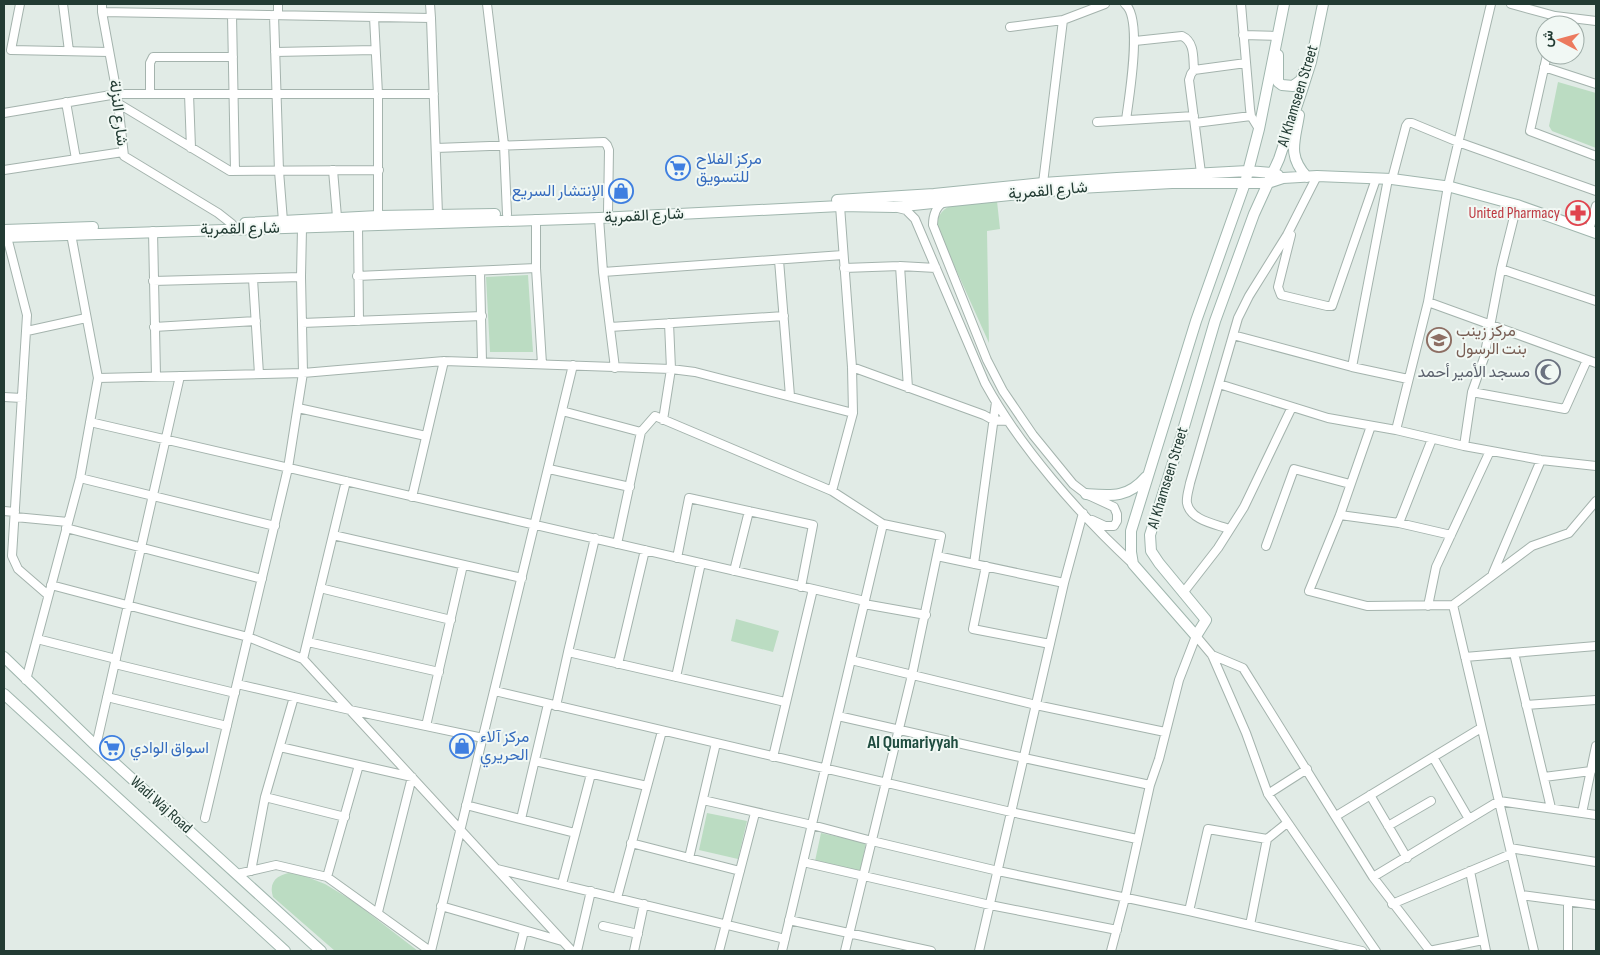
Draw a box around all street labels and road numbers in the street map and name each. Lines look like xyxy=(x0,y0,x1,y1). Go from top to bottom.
street label: Al Khamseen Street xyxy=(1273,43,1322,150)
street label: شارع النزلة xyxy=(104,79,131,147)
street label: شارع القمرية xyxy=(1008,178,1089,205)
street label: شارع القمرية xyxy=(604,204,684,229)
street label: شارع القمرية xyxy=(200,219,280,240)
street label: Al Khamseen Street xyxy=(1143,425,1192,532)
street label: Wadi Waj Road xyxy=(126,772,196,838)

